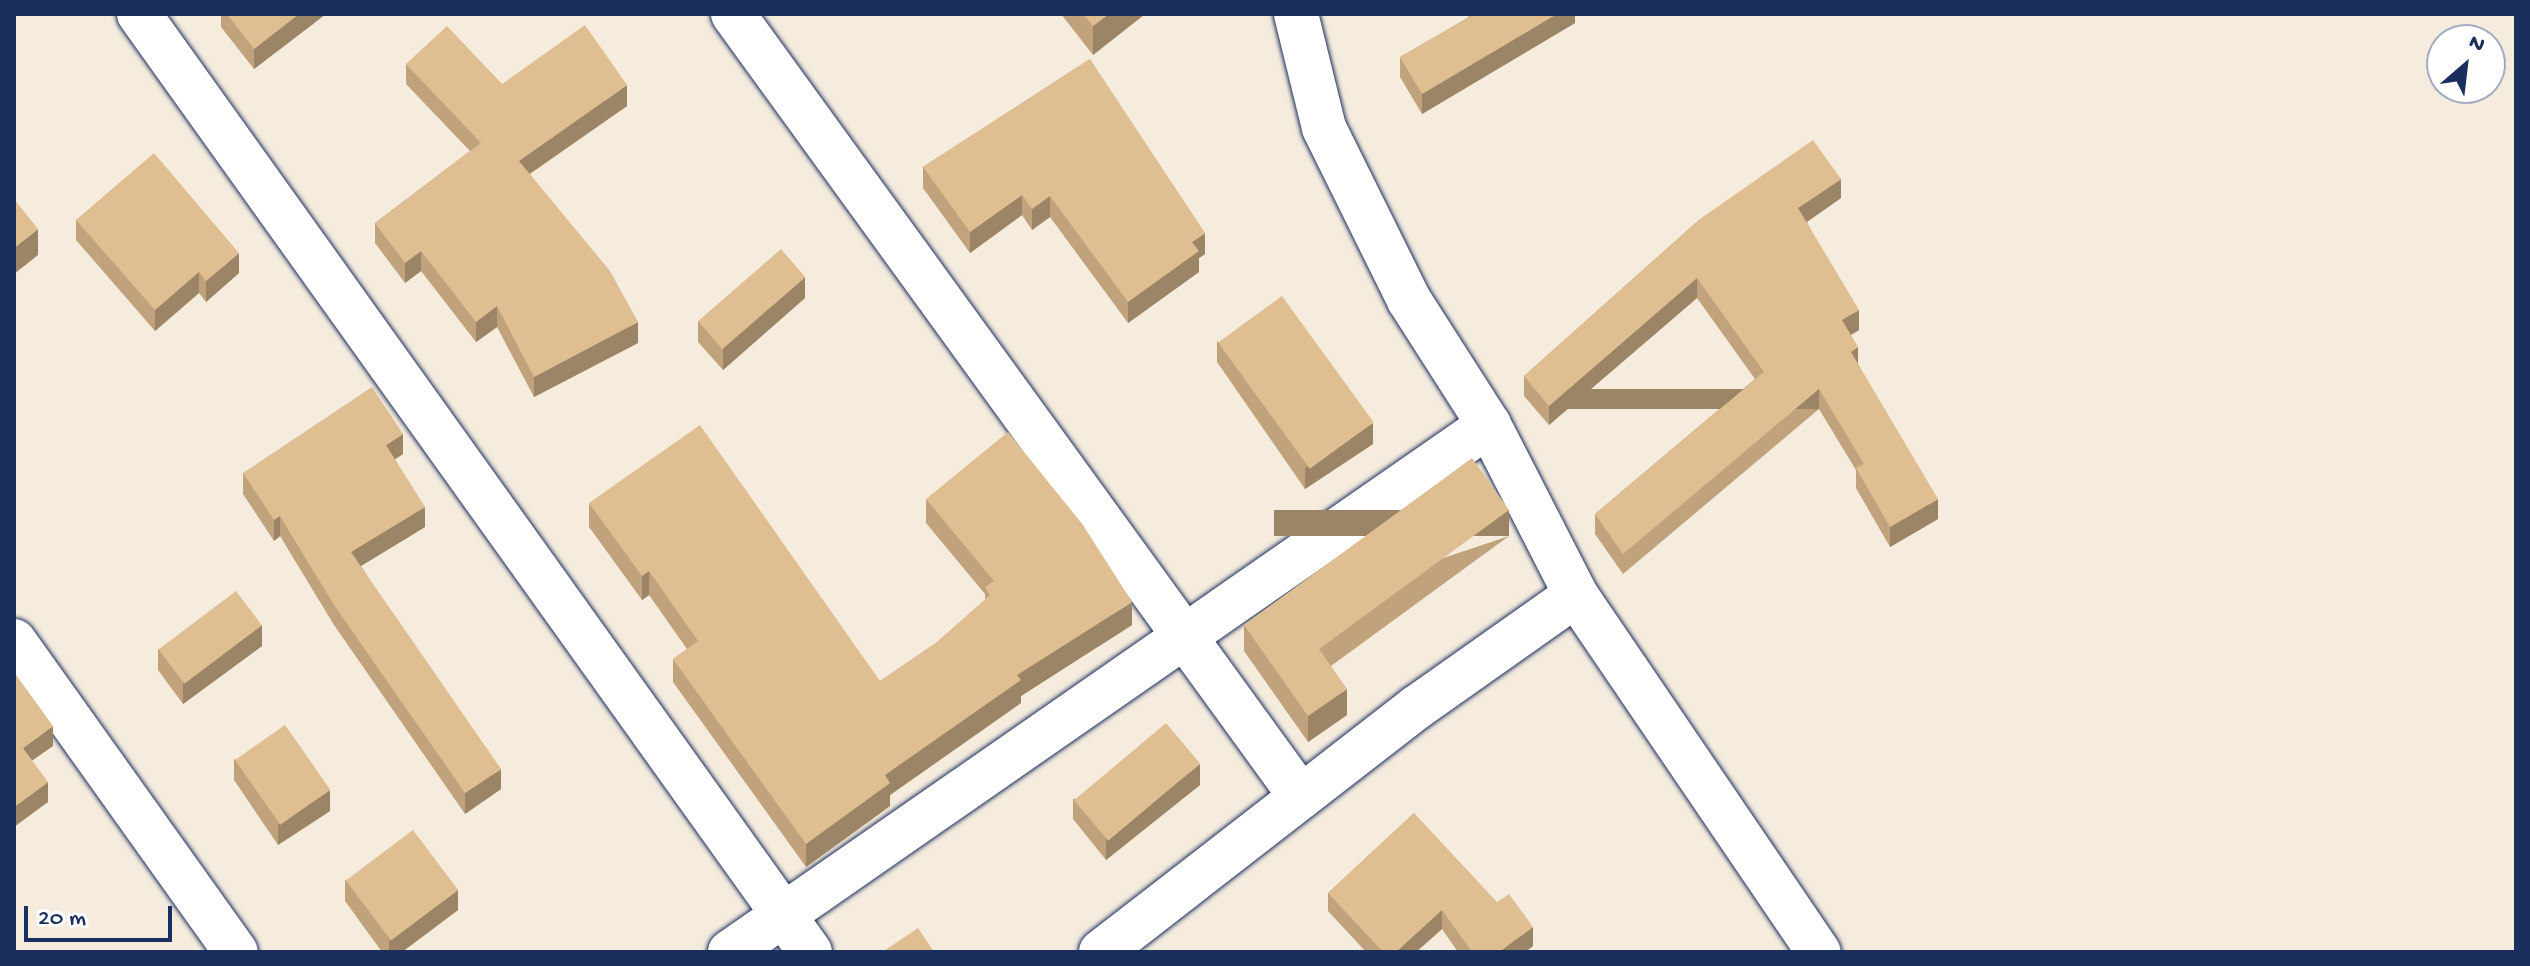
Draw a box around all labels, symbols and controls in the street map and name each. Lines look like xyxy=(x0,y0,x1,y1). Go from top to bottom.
north arrow xyxy=(2426,24,2506,104)
text: N xyxy=(2464,30,2489,59)
scale bar xyxy=(28,890,176,940)
text: 20 m xyxy=(38,905,86,934)

